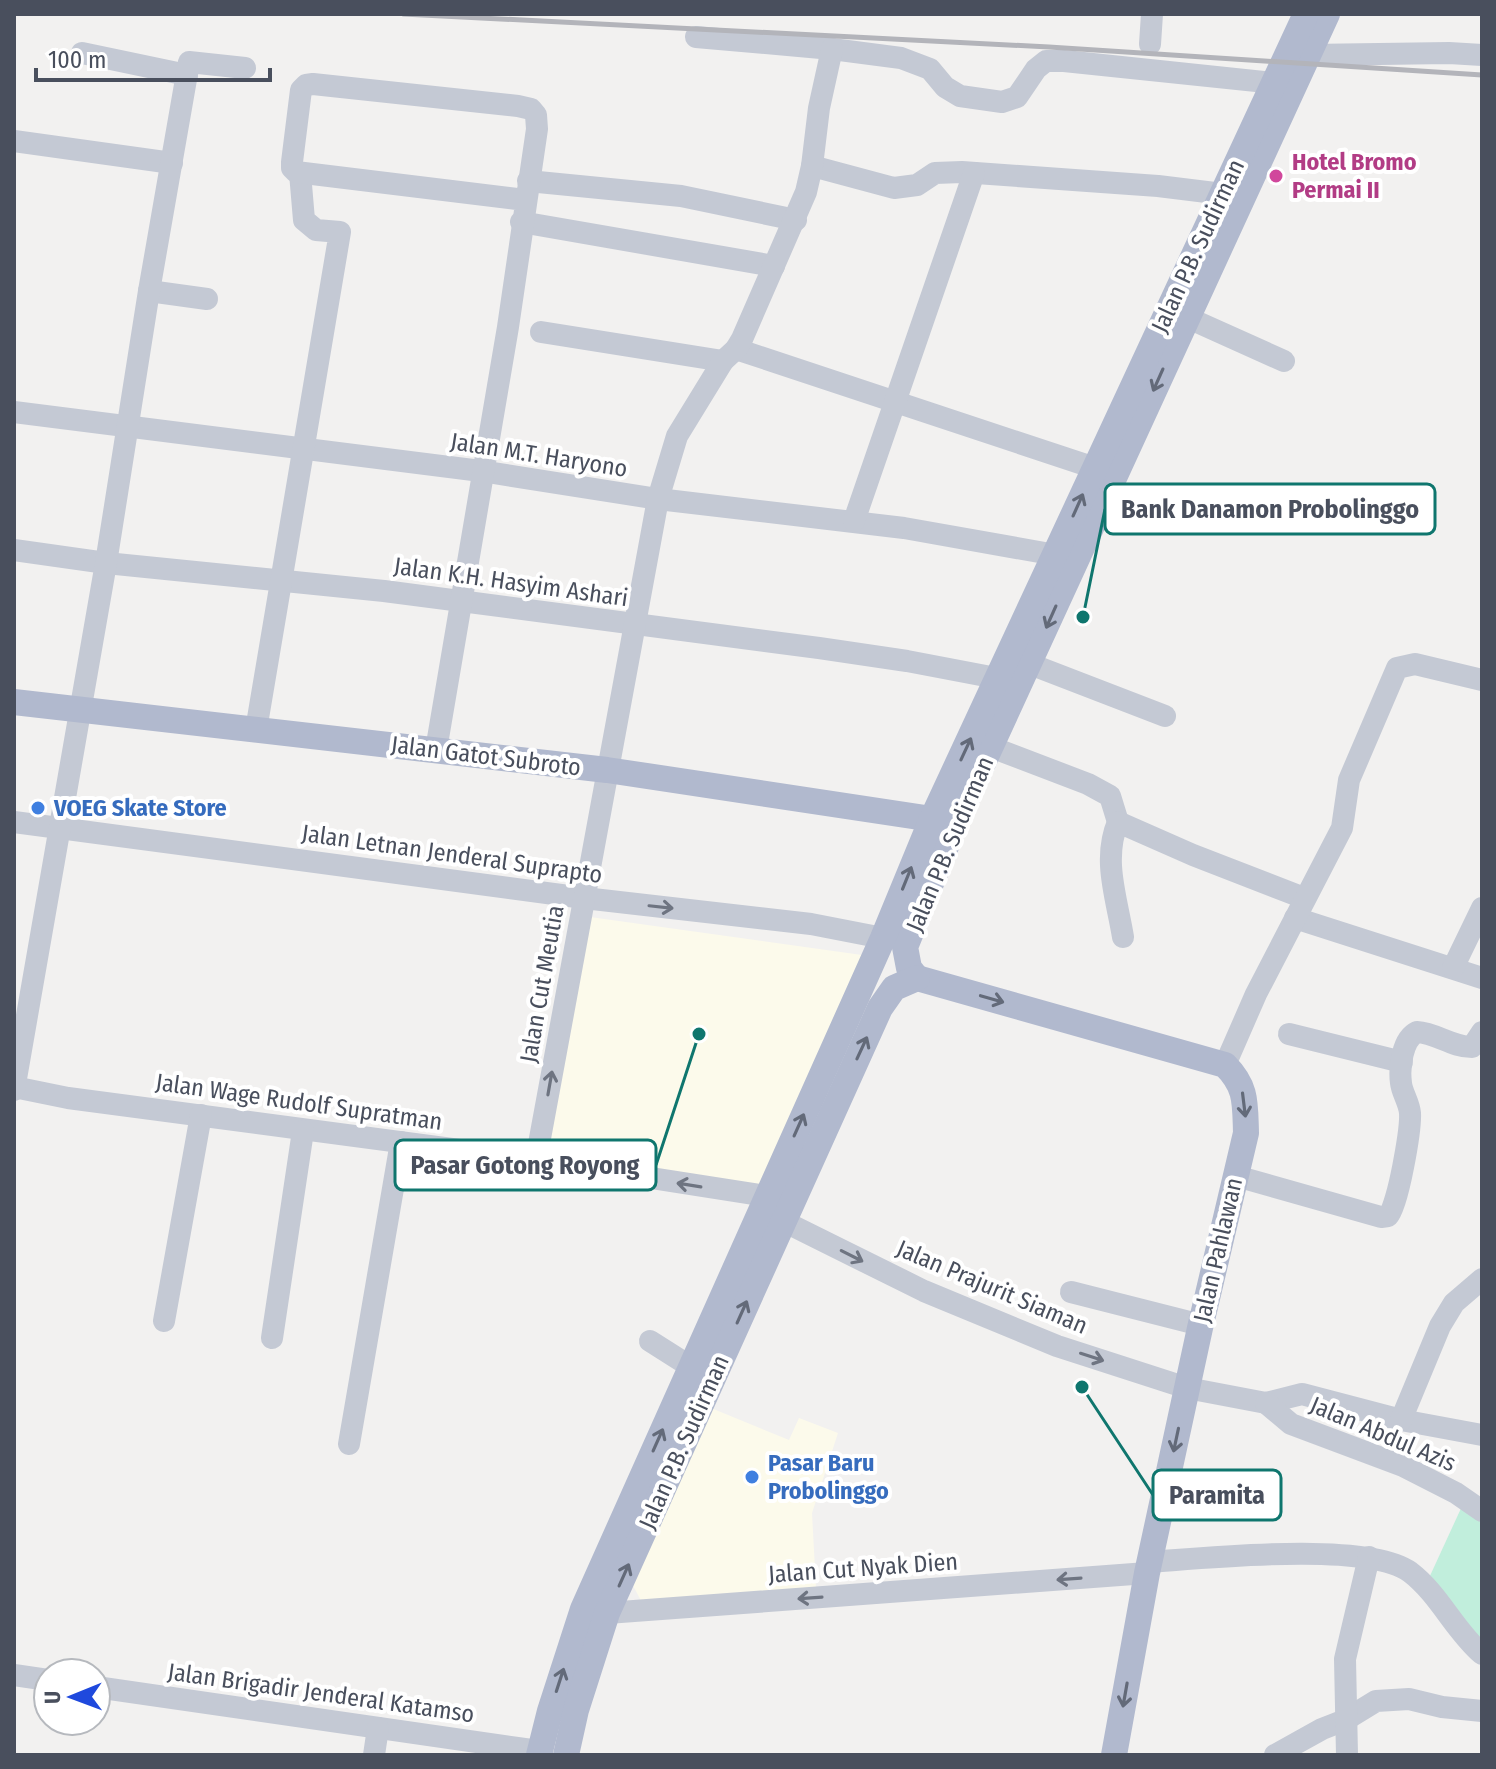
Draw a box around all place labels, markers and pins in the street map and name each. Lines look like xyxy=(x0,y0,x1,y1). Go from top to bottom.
place label: Hotel Bromo Permai II xyxy=(1292,148,1417,204)
marker: Hotel Bromo Permai II xyxy=(1267,167,1285,185)
callout: Bank Danamon Probolinggo xyxy=(1105,484,1435,534)
place label: VOEG Skate Store xyxy=(53,794,227,822)
marker: VOEG Skate Store xyxy=(29,799,47,817)
callout: Pasar Gotong Royong xyxy=(395,1140,656,1190)
place label: Pasar Baru Probolinggo xyxy=(768,1449,889,1505)
marker: Pasar Baru Probolinggo xyxy=(743,1468,761,1486)
callout: Paramita xyxy=(1153,1470,1281,1520)

